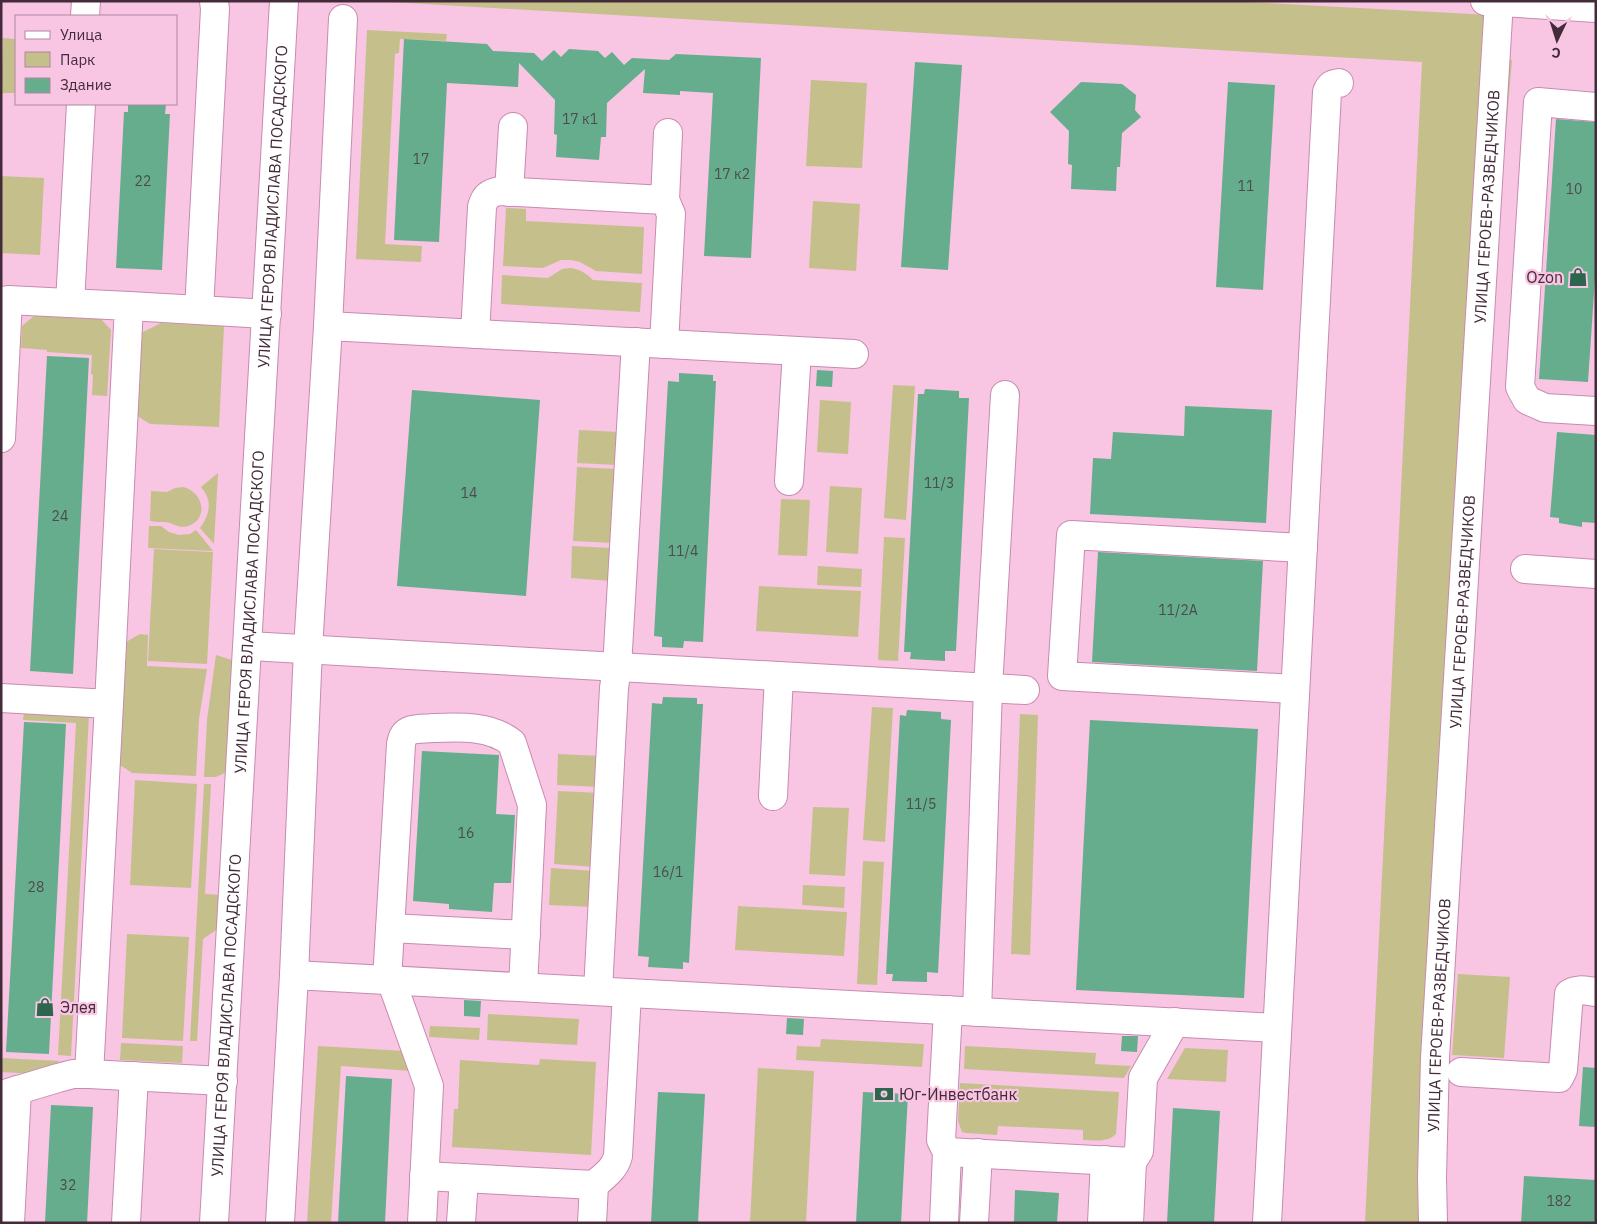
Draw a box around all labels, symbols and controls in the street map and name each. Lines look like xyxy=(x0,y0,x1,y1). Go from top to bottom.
legend xyxy=(15,15,178,105)
north arrow xyxy=(1532,15,1582,65)
text: Улица xyxy=(60,25,102,44)
text: С xyxy=(1551,44,1561,62)
street label: УЛИЦА ГЕРОЯ ВЛАДИСЛАВА ПОСАДСКОГО xyxy=(253,45,291,369)
text: Парк xyxy=(60,50,95,69)
text: Здание xyxy=(60,75,112,94)
street label: УЛИЦА ГЕРОЕВ-РАЗВЕДЧИКОВ xyxy=(1469,89,1504,324)
house number: 17 к1 xyxy=(562,110,598,128)
house number: 17 xyxy=(413,150,429,168)
house number: 17 к2 xyxy=(714,165,750,183)
house number: 22 xyxy=(135,172,151,190)
house number: 11 xyxy=(1238,177,1254,195)
house number: 10 xyxy=(1566,180,1582,198)
shop icon: Ozon xyxy=(1567,266,1589,288)
place label: Ozon xyxy=(1526,267,1563,287)
street label: УЛИЦА ГЕРОЯ ВЛАДИСЛАВА ПОСАДСКОГО xyxy=(230,450,268,774)
house number: 11/3 xyxy=(924,474,954,492)
house number: 14 xyxy=(461,484,477,502)
street label: УЛИЦА ГЕРОЕВ-РАЗВЕДЧИКОВ xyxy=(1445,494,1479,729)
house number: 24 xyxy=(52,507,68,525)
house number: 11/4 xyxy=(668,542,698,560)
house number: 11/2А xyxy=(1158,601,1198,619)
house number: 11/5 xyxy=(906,795,936,813)
house number: 16 xyxy=(458,824,474,842)
street label: УЛИЦА ГЕРОЯ ВЛАДИСЛАВА ПОСАДСКОГО xyxy=(207,853,245,1177)
house number: 16/1 xyxy=(653,863,683,881)
house number: 28 xyxy=(28,878,44,896)
street label: УЛИЦА ГЕРОЕВ-РАЗВЕДЧИКОВ xyxy=(1423,898,1455,1132)
shop icon: Элея xyxy=(34,996,56,1018)
place label: Элея xyxy=(60,997,96,1017)
bank icon: Юг-Инвестбанк xyxy=(873,1083,895,1105)
place label: Юг-Инвестбанк xyxy=(899,1084,1017,1104)
house number: 32 xyxy=(60,1176,76,1194)
house number: 182 xyxy=(1546,1192,1572,1210)

